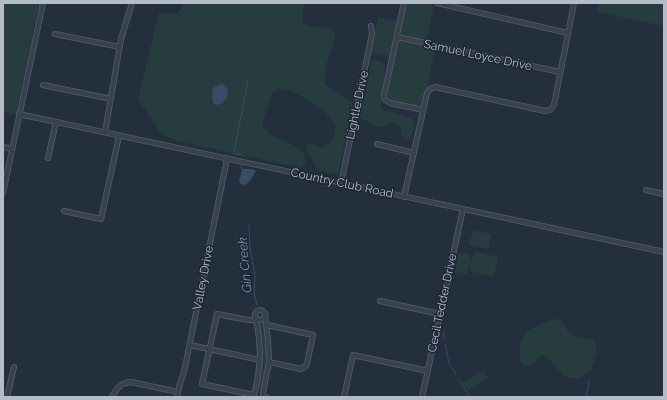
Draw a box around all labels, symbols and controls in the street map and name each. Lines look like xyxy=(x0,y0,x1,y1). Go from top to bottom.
street label: Samuel Loyce Drive xyxy=(423,37,533,73)
street label: Lightle Drive xyxy=(343,69,371,141)
street label: Country Club Road xyxy=(289,165,395,201)
water label: Gin Creek xyxy=(235,236,254,293)
street label: Valley Drive xyxy=(190,245,216,311)
street label: Cecil Tedder Drive xyxy=(425,252,459,354)

